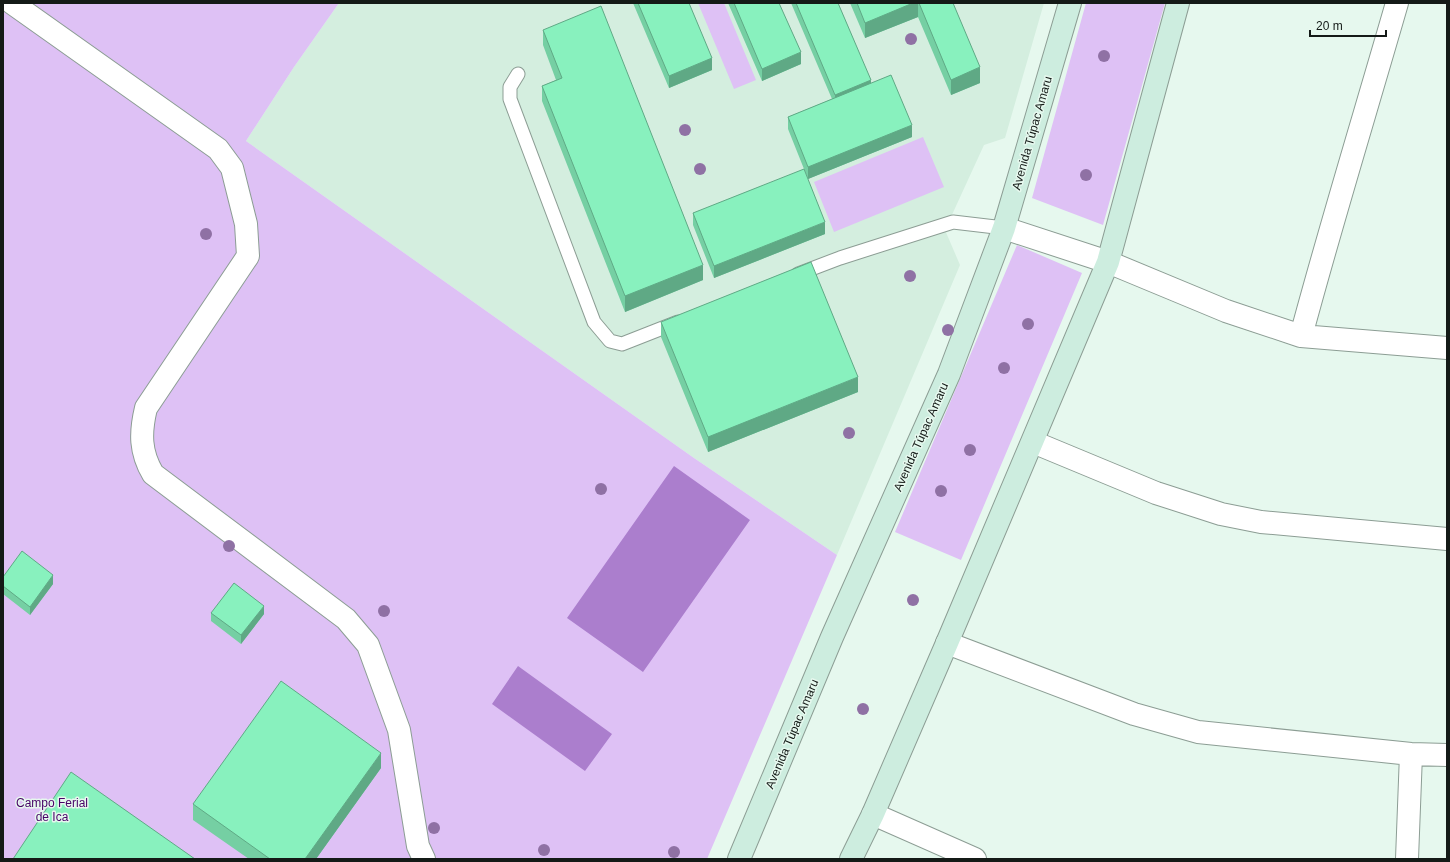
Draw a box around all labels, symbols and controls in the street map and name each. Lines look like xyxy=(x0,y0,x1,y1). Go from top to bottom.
scale bar xyxy=(1310,12,1386,38)
text: 20 m xyxy=(1316,19,1343,33)
street label: Avenida Túpac Amaru xyxy=(1009,75,1055,191)
street label: Avenida Túpac Amaru xyxy=(891,380,951,494)
street label: Avenida Túpac Amaru xyxy=(763,677,821,791)
park label: Campo Ferial de Ica xyxy=(16,796,88,824)

